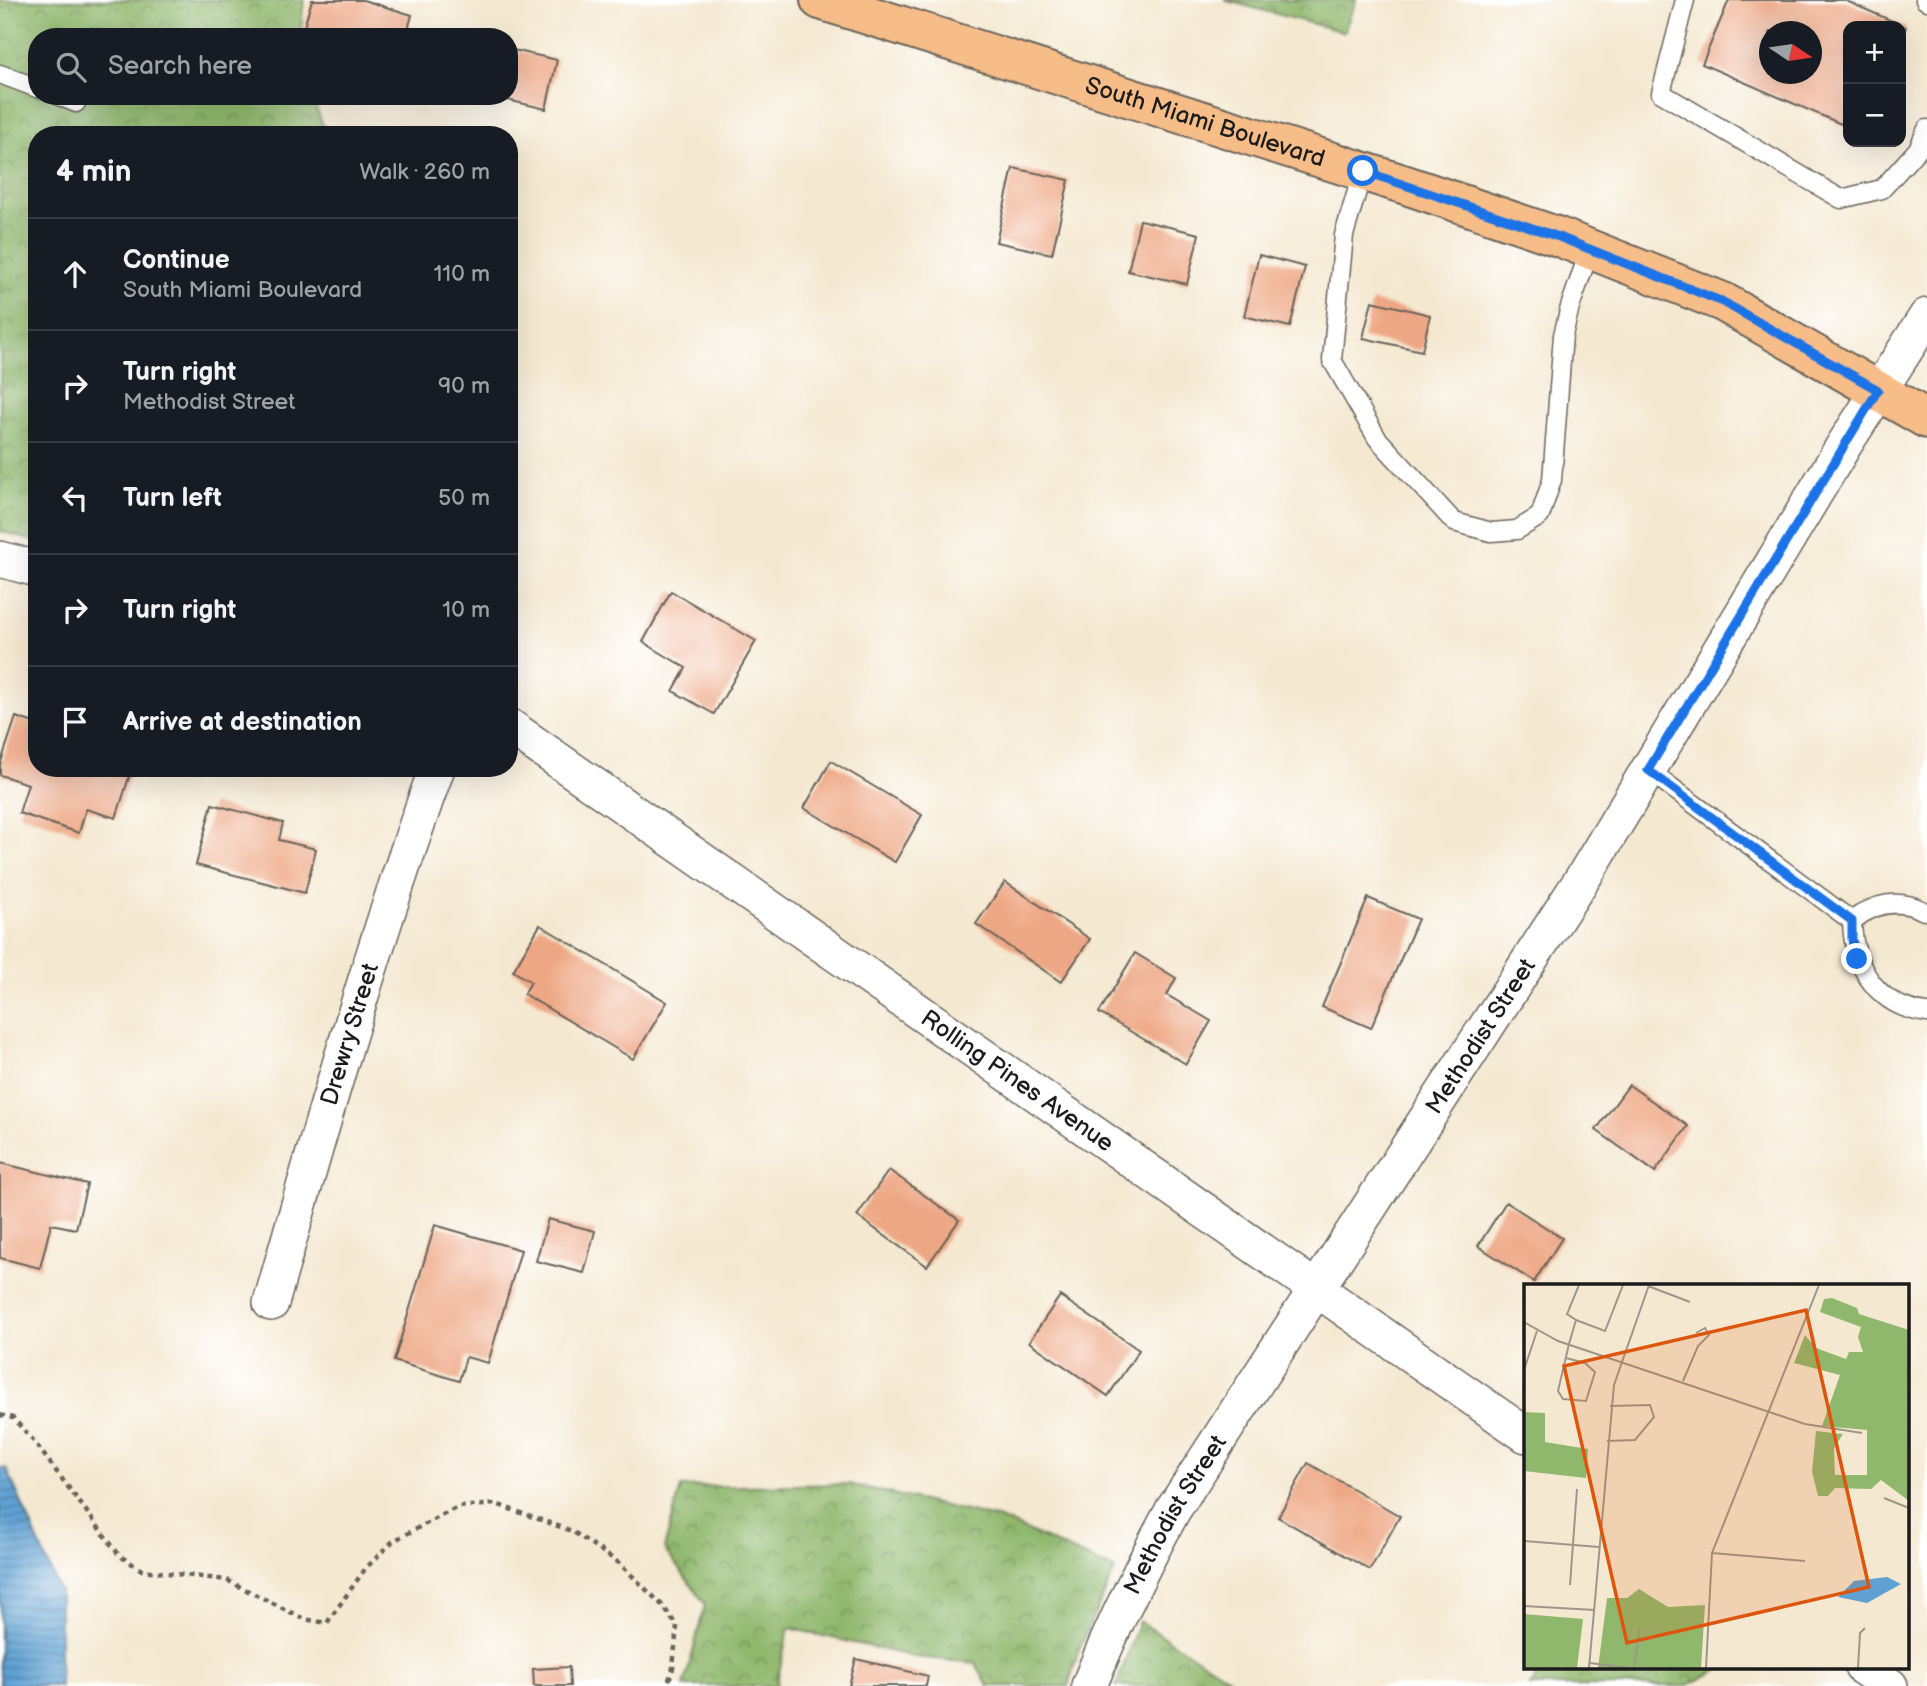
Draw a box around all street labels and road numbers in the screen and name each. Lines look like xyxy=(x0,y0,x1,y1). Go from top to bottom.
street label: South Miami Boulevard xyxy=(1082,70,1329,173)
street label: Methodist Street xyxy=(1419,952,1542,1119)
street label: Drewry Street xyxy=(314,959,385,1109)
street label: Rolling Pines Avenue xyxy=(916,1003,1120,1158)
street label: Methodist Street xyxy=(1117,1429,1233,1599)

